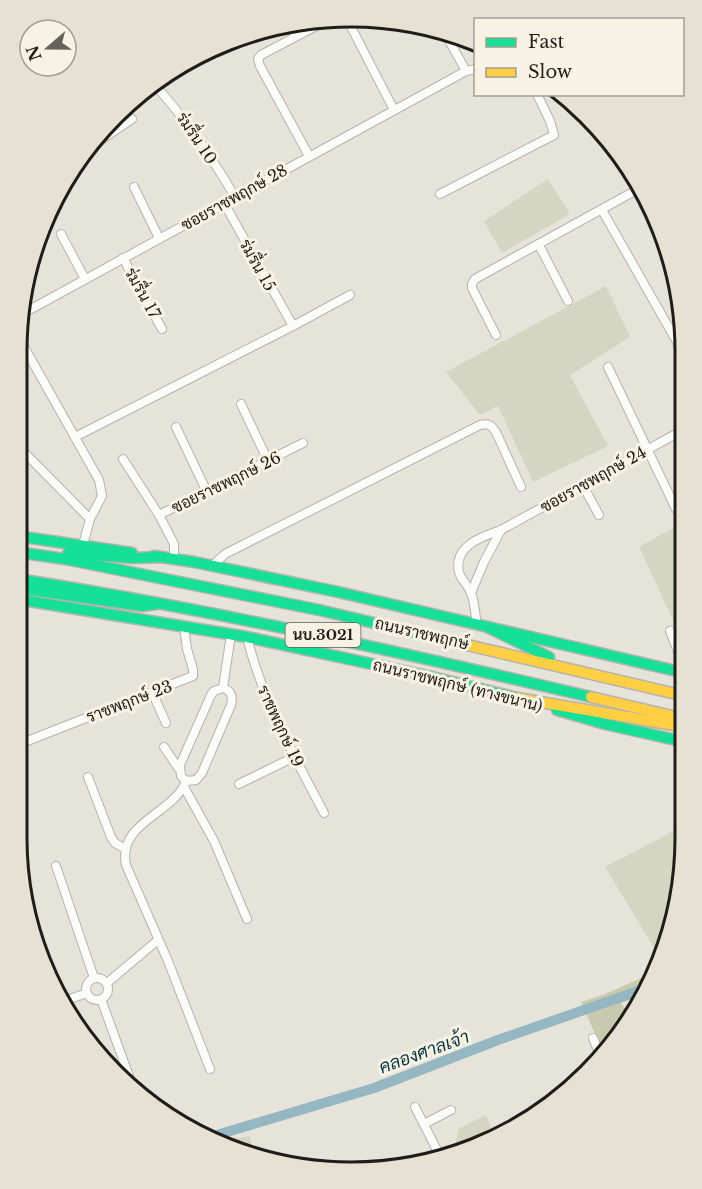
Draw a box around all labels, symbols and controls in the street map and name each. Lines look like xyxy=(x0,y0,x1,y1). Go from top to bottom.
north arrow xyxy=(18,18,78,78)
legend xyxy=(474,18,684,96)
text: Fast xyxy=(528,31,565,53)
text: N xyxy=(22,43,46,64)
text: Slow xyxy=(528,61,573,83)
street label: ร่มรื่น 10 xyxy=(172,106,225,168)
street label: ซอยราชพฤกษ์ 28 xyxy=(176,158,291,234)
street label: ร่มรื่น 15 xyxy=(236,234,284,294)
street label: ร่มรื่น 17 xyxy=(121,262,169,323)
street label: ซอยราชพฤกษ์ 24 xyxy=(535,440,650,516)
street label: ซอยราชพฤกษ์ 26 xyxy=(167,445,284,517)
street label: ถนนราชพฤกษ์ xyxy=(373,611,472,654)
road number: นบ.3021 xyxy=(286,623,360,647)
street label: ถนนราชพฤกษ์ (ทางขนาน) xyxy=(371,652,545,716)
street label: ราชพฤกษ์ 23 xyxy=(83,674,175,727)
street label: ราชพฤกษ์ 19 xyxy=(253,681,310,770)
water label: คลองศาลเจ้า xyxy=(376,1024,472,1078)

